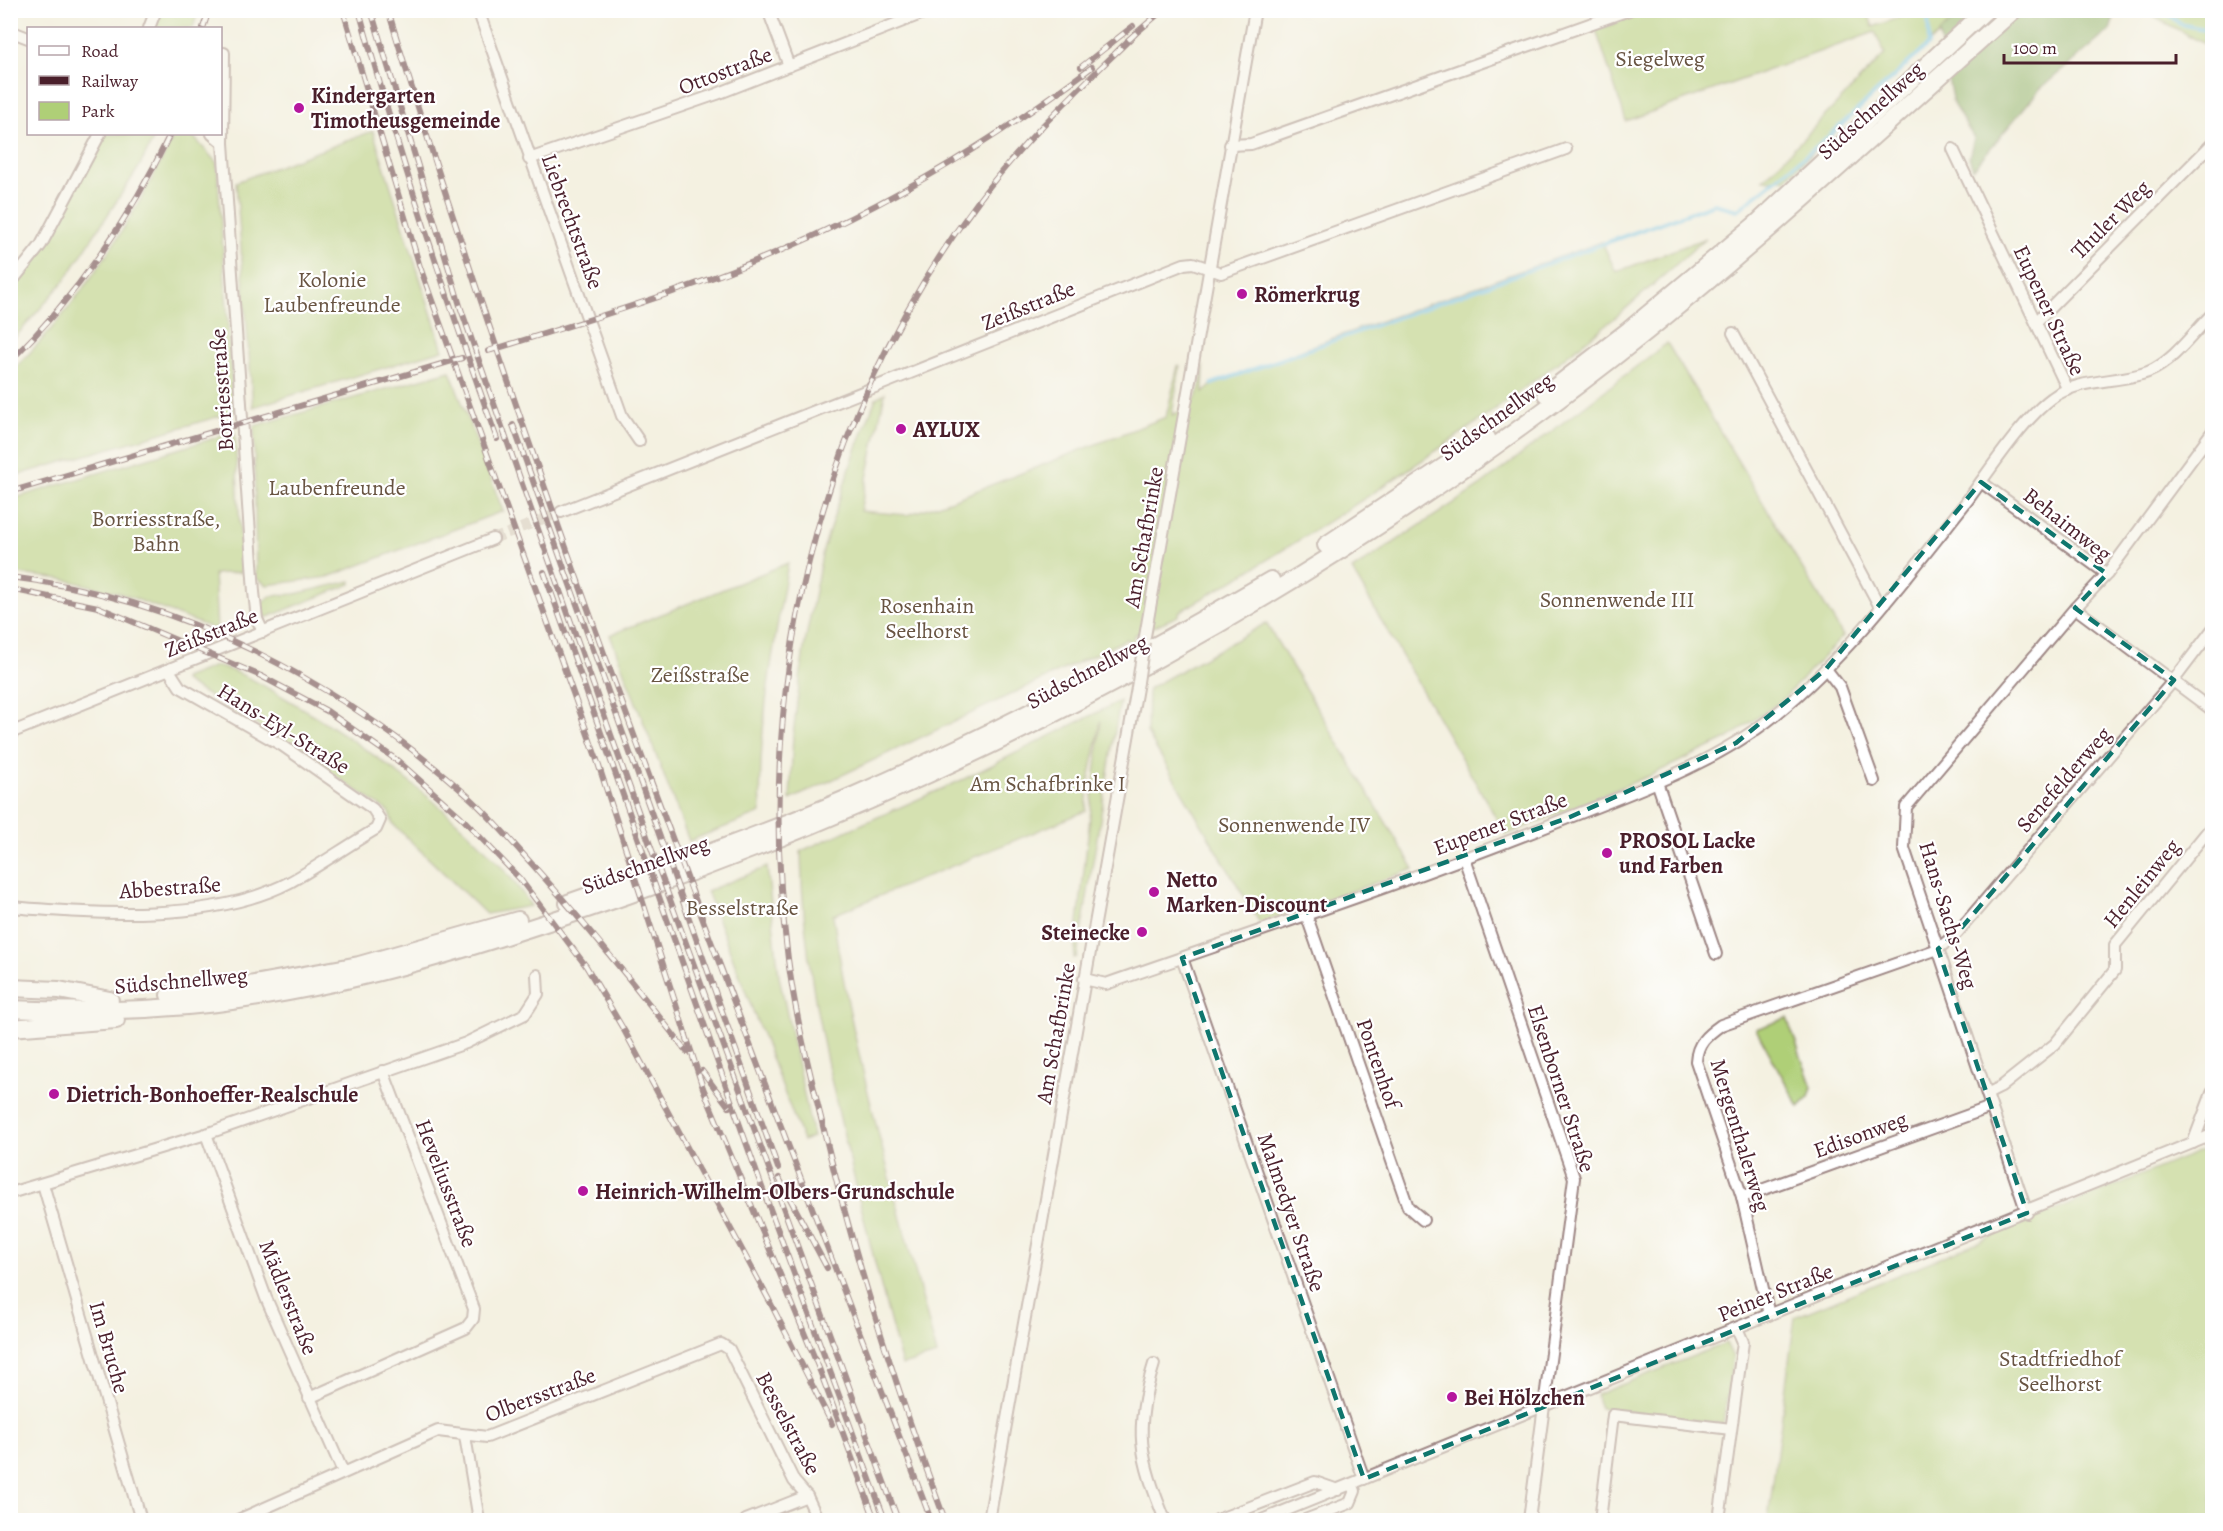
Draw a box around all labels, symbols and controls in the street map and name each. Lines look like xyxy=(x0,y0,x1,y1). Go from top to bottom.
legend xyxy=(27,27,222,135)
scale bar xyxy=(2004,27,2176,65)
text: 100 m xyxy=(2013,36,2057,60)
text: Road xyxy=(81,39,119,63)
street label: Ottostraße xyxy=(674,39,777,103)
park label: Siegelweg xyxy=(1615,44,1705,74)
street label: Südschnellweg xyxy=(1811,55,1930,167)
text: Railway xyxy=(81,69,139,93)
place label: Kindergarten Timotheusgemeinde xyxy=(311,81,500,136)
text: Park xyxy=(81,99,115,123)
marker: Kindergarten Timotheusgemeinde xyxy=(292,101,306,115)
street label: Liebrechtstraße xyxy=(534,149,610,293)
street label: Thuler Weg xyxy=(2064,173,2157,266)
street label: Eupener Straße xyxy=(2006,240,2092,381)
park label: Kolonie Laubenfreunde xyxy=(263,265,401,320)
street label: Zeißstraße xyxy=(977,274,1080,338)
place label: Römerkrug xyxy=(1254,280,1360,310)
marker: Römerkrug xyxy=(1235,287,1249,301)
street label: Borriesstraße xyxy=(203,328,241,452)
street label: Südschnellweg xyxy=(1434,365,1560,468)
place label: AYLUX xyxy=(912,415,980,445)
marker: AYLUX xyxy=(894,422,908,436)
street label: Am Schafbrinke xyxy=(1117,464,1171,611)
park label: Laubenfreunde xyxy=(268,473,406,503)
street label: Behaimweg xyxy=(2017,481,2118,569)
park label: Borriesstraße, Bahn xyxy=(92,504,220,559)
park label: Sonnenwende III xyxy=(1540,585,1694,615)
park label: Rosenhain Seelhorst xyxy=(880,591,974,646)
street label: Zeißstraße xyxy=(160,601,263,665)
street label: Südschnellweg xyxy=(1021,627,1154,717)
park label: Zeißstraße xyxy=(651,660,749,690)
street label: Hans-Eyl-Straße xyxy=(211,676,355,782)
street label: Senefelderweg xyxy=(2009,720,2118,839)
park label: Am Schafbrinke I xyxy=(969,769,1126,799)
street label: Eupener Straße xyxy=(1429,785,1571,863)
park label: Sonnenwende IV xyxy=(1218,810,1371,840)
place label: PROSOL Lacke und Farben xyxy=(1619,826,1755,881)
street label: Südschnellweg xyxy=(577,828,713,902)
street label: Henleinweg xyxy=(2096,833,2187,935)
street label: Hans-Sachs-Weg xyxy=(1911,838,1985,993)
marker: PROSOL Lacke und Farben xyxy=(1600,846,1614,860)
place label: Netto Marken-Discount xyxy=(1166,865,1328,920)
street label: Abbestraße xyxy=(117,869,222,907)
marker: Netto Marken-Discount xyxy=(1147,885,1161,899)
park label: Besselstraße xyxy=(685,893,799,923)
place label: Steinecke xyxy=(1041,918,1130,948)
marker: Steinecke xyxy=(1135,925,1149,939)
street label: Südschnellweg xyxy=(113,960,249,1002)
street label: Am Schafbrinke xyxy=(1029,960,1083,1107)
street label: Elsenborner Straße xyxy=(1520,1001,1602,1176)
street label: Pontenhof xyxy=(1349,1014,1408,1115)
street label: Mergenthalerweg xyxy=(1703,1055,1778,1215)
place label: Dietrich-Bonhoeffer-Realschule xyxy=(66,1080,359,1110)
marker: Dietrich-Bonhoeffer-Realschule xyxy=(47,1087,61,1101)
street label: Edisonweg xyxy=(1809,1104,1911,1166)
street label: Heveliusstraße xyxy=(408,1115,484,1252)
street label: Malmedyer Straße xyxy=(1250,1129,1332,1296)
place label: Heinrich-Wilhelm-Olbers-Grundschule xyxy=(595,1177,955,1207)
marker: Heinrich-Wilhelm-Olbers-Grundschule xyxy=(576,1184,590,1198)
street label: Mädlerstraße xyxy=(251,1235,325,1359)
street label: Peiner Straße xyxy=(1713,1256,1838,1330)
street label: Im Bruche xyxy=(82,1298,136,1397)
park label: Stadtfriedhof Seelhorst xyxy=(1999,1344,2124,1399)
street label: Olbersstraße xyxy=(481,1360,600,1430)
street label: Besselstraße xyxy=(748,1366,828,1480)
place label: Bei Hölzchen xyxy=(1464,1383,1585,1413)
marker: Bei Hölzchen xyxy=(1445,1390,1459,1404)

